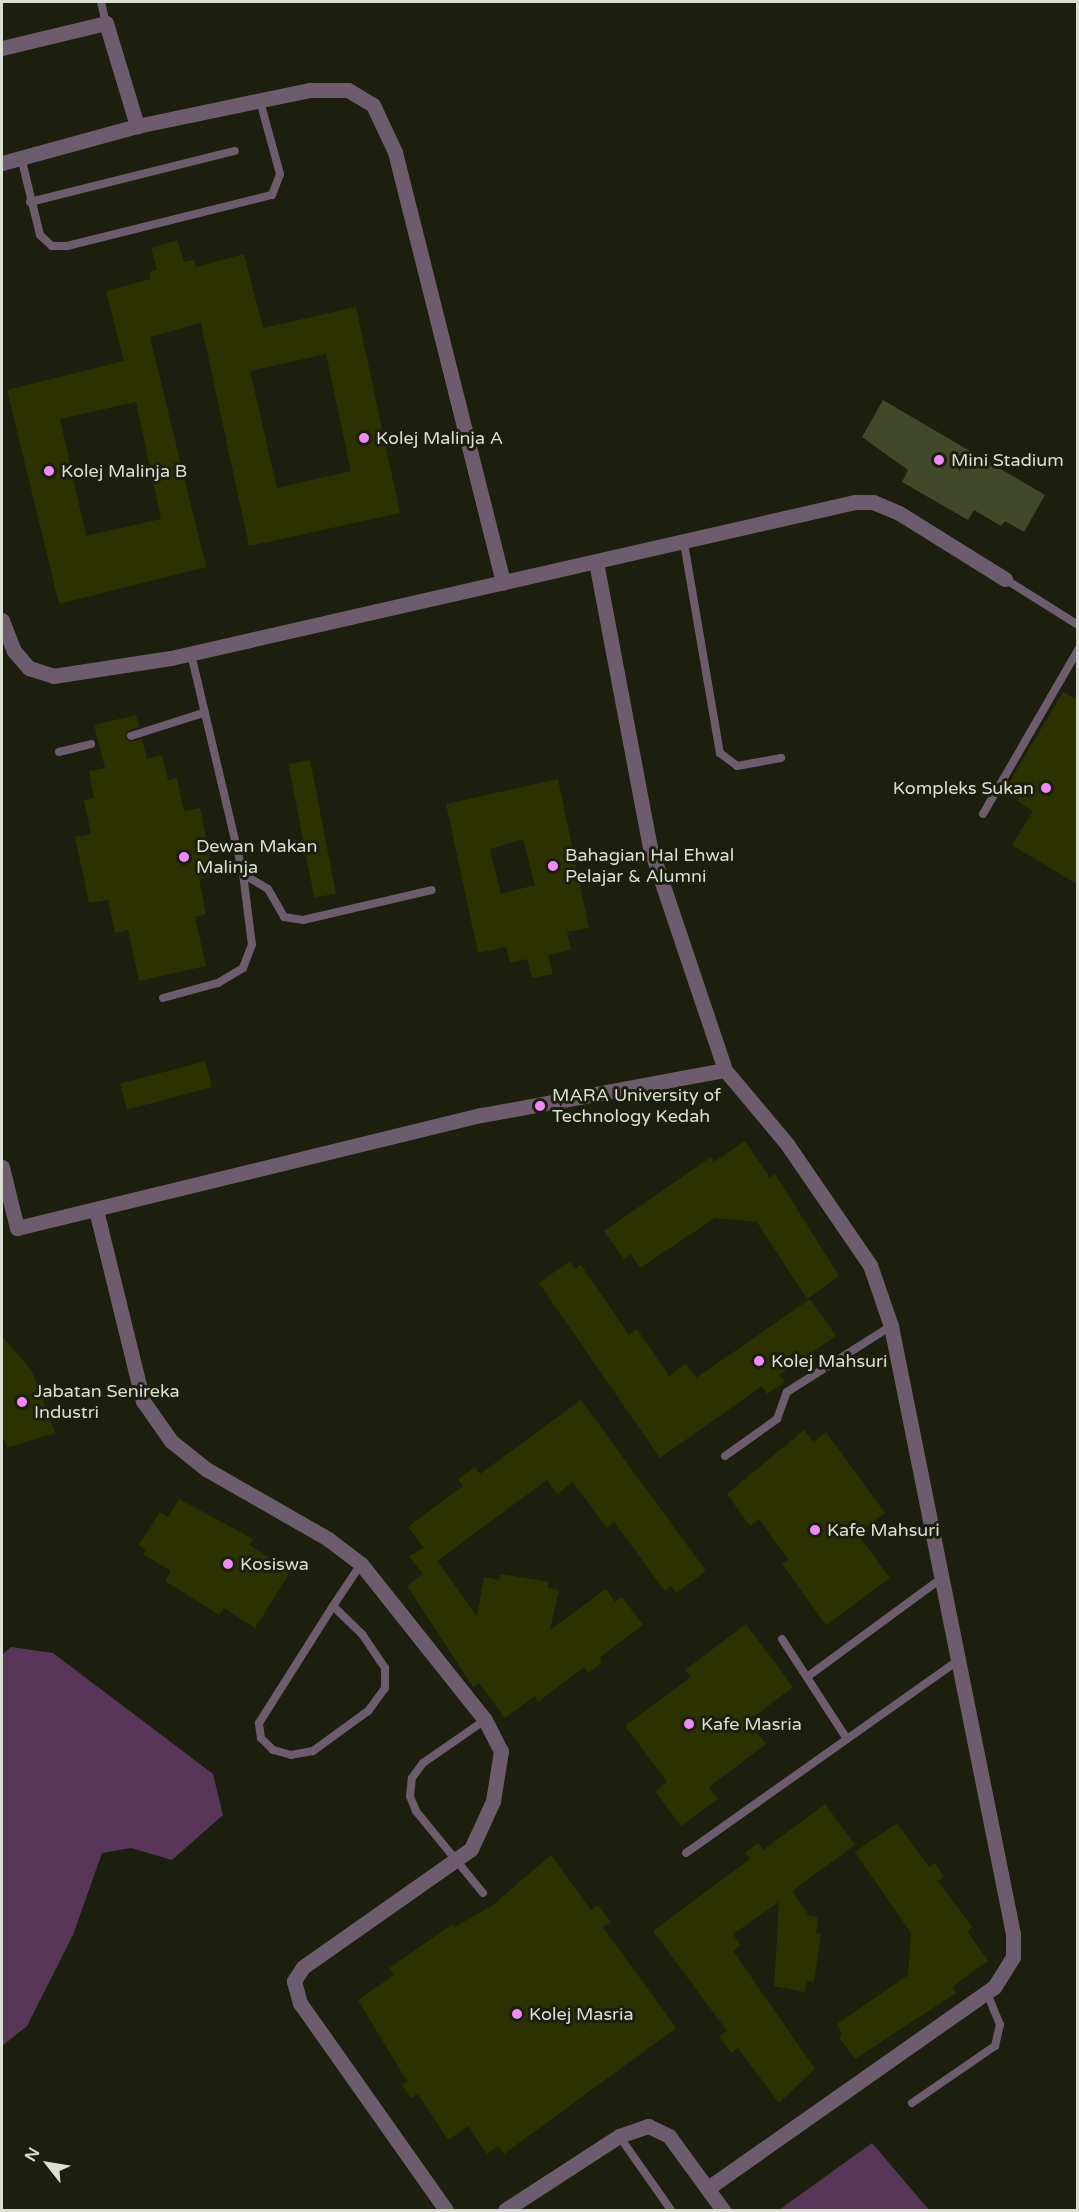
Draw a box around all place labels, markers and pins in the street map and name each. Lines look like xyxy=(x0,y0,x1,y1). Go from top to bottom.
place label: Kolej Malinja A xyxy=(376,427,503,449)
marker: Kolej Malinja A xyxy=(357,431,371,445)
place label: Mini Stadium xyxy=(951,449,1064,471)
marker: Mini Stadium xyxy=(932,453,946,467)
place label: Kolej Malinja B xyxy=(61,460,187,482)
marker: Kolej Malinja B xyxy=(42,464,56,478)
place label: Kompleks Sukan xyxy=(893,777,1034,799)
marker: Kompleks Sukan xyxy=(1039,781,1053,795)
place label: Dewan Makan Malinja xyxy=(196,836,317,878)
place label: Bahagian Hal Ehwal Pelajar & Alumni xyxy=(565,845,734,888)
marker: Dewan Makan Malinja xyxy=(177,850,191,864)
marker: Bahagian Hal Ehwal Pelajar & Alumni xyxy=(546,859,560,873)
place label: MARA University of Technology Kedah xyxy=(552,1085,721,1128)
marker: MARA University of Technology Kedah xyxy=(533,1099,547,1113)
place label: Kolej Mahsuri xyxy=(771,1350,887,1372)
marker: Kolej Mahsuri xyxy=(752,1354,766,1368)
place label: Jabatan Senireka Industri xyxy=(34,1381,180,1424)
marker: Jabatan Senireka Industri xyxy=(15,1395,29,1409)
place label: Kafe Mahsuri xyxy=(827,1519,940,1541)
marker: Kafe Mahsuri xyxy=(808,1523,822,1537)
place label: Kosiswa xyxy=(240,1553,309,1575)
marker: Kosiswa xyxy=(221,1557,235,1571)
place label: Kafe Masria xyxy=(701,1713,802,1735)
marker: Kafe Masria xyxy=(682,1717,696,1731)
place label: Kolej Masria xyxy=(529,2003,634,2025)
marker: Kolej Masria xyxy=(510,2007,524,2021)

